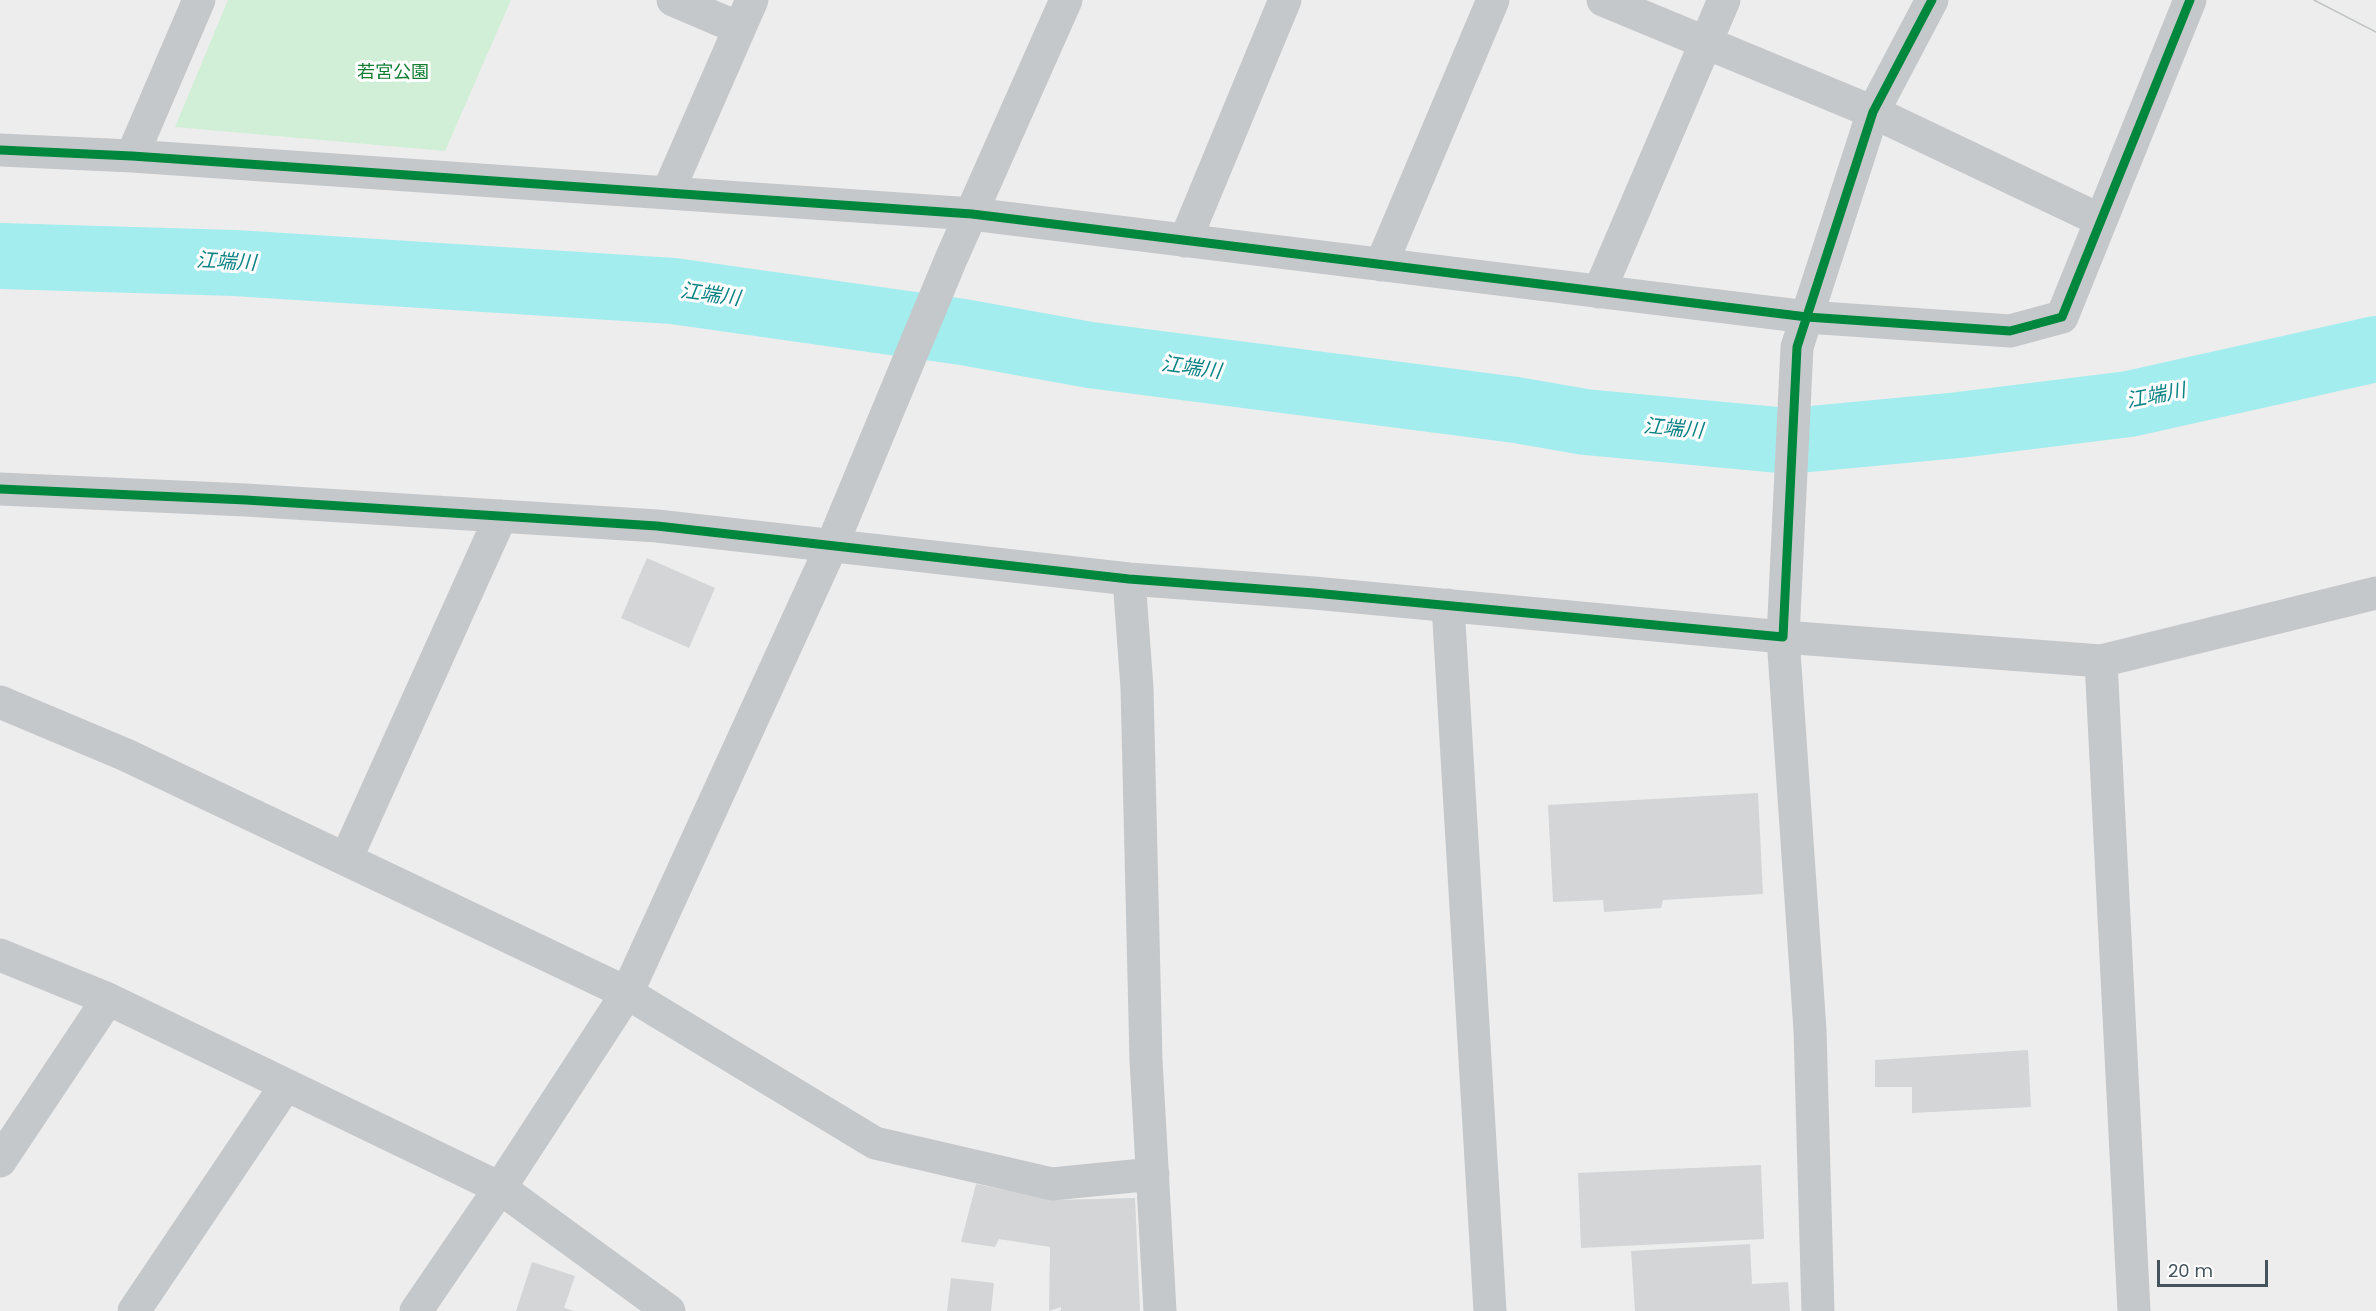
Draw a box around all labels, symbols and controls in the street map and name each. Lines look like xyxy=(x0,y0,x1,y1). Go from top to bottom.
park label: 若宮公園 xyxy=(357,62,429,84)
water label: 江端川 xyxy=(195,249,257,277)
water label: 江端川 xyxy=(679,280,741,312)
water label: 江端川 xyxy=(1160,353,1222,385)
water label: 江端川 xyxy=(2124,379,2188,415)
water label: 江端川 xyxy=(1642,415,1704,445)
scale bar xyxy=(2160,1248,2271,1286)
text: 20 m xyxy=(2168,1258,2213,1283)

